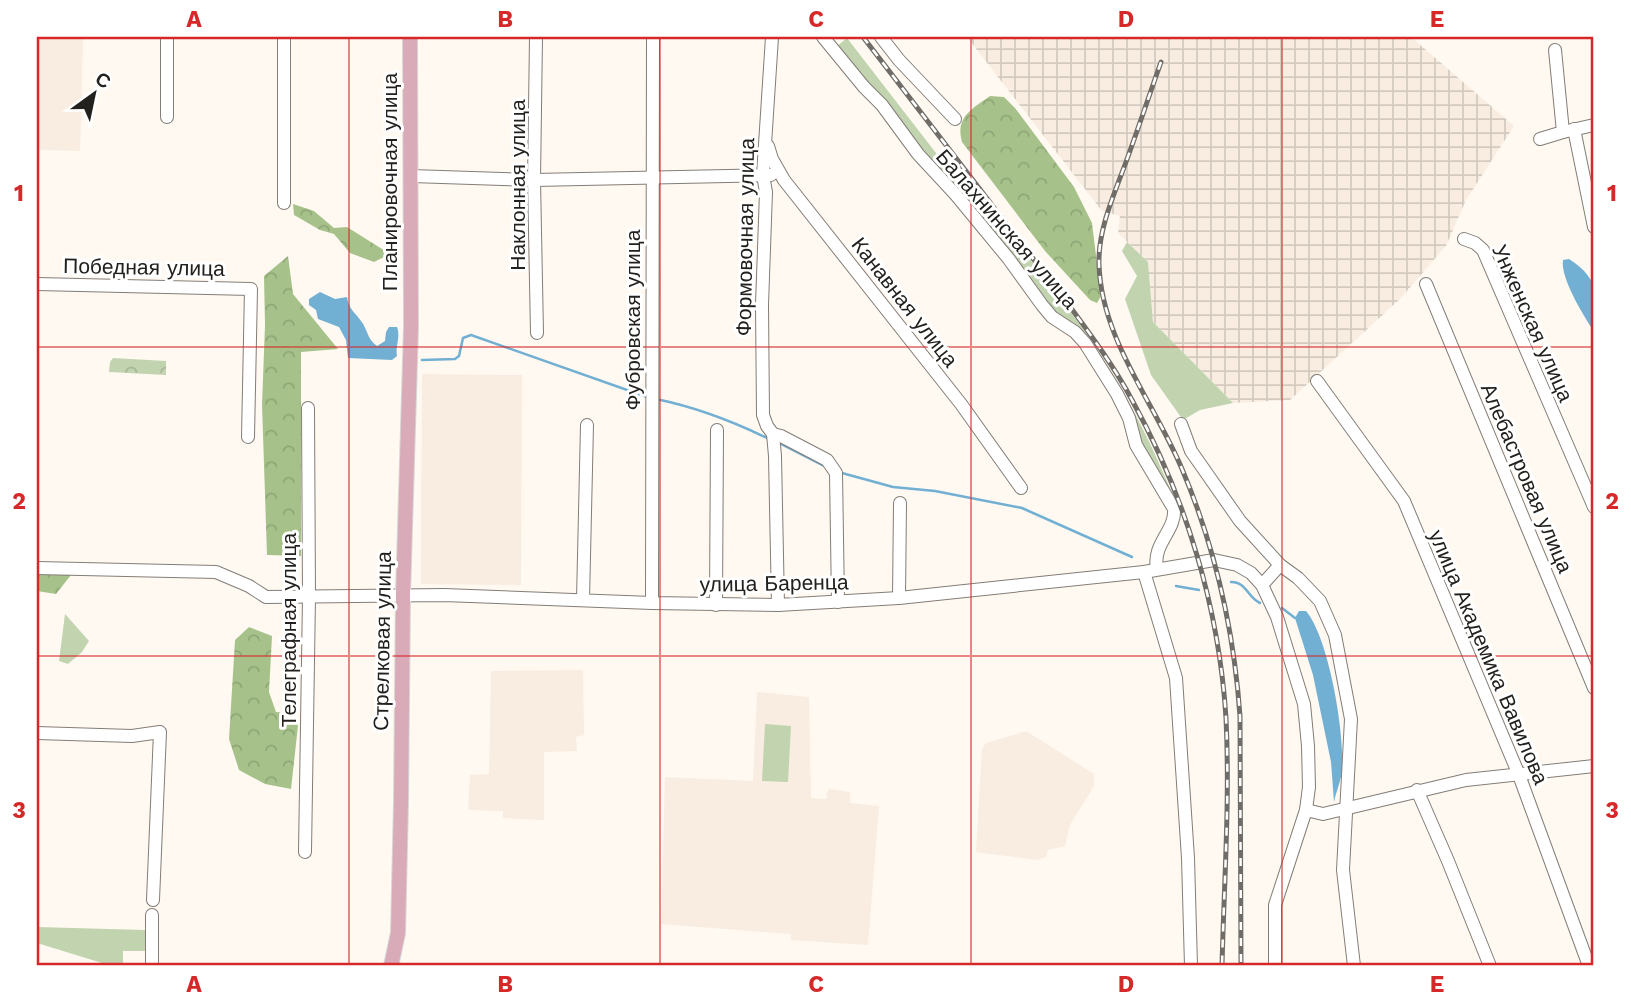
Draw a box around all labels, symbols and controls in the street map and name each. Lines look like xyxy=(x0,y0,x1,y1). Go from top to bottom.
text: A xyxy=(186,6,202,33)
text: B xyxy=(497,6,513,33)
text: C xyxy=(808,6,824,33)
text: D xyxy=(1118,6,1134,33)
text: E xyxy=(1430,6,1444,33)
north arrow xyxy=(60,60,130,130)
text: С xyxy=(91,67,115,94)
street label: Планировочная улица xyxy=(377,73,402,291)
street label: Наклонная улица xyxy=(505,99,530,271)
street label: Формовочная улица xyxy=(731,137,759,336)
street label: Балахнинская улица xyxy=(931,144,1083,314)
text: 1 xyxy=(14,180,24,207)
text: 1 xyxy=(1607,180,1617,207)
street label: Фубровская улица xyxy=(620,229,645,411)
street label: Канавная улица xyxy=(847,232,964,372)
street label: Унженская улица xyxy=(1487,241,1579,406)
street label: Победная улица xyxy=(63,253,225,281)
street label: Алебастровая улица xyxy=(1476,380,1578,577)
text: 2 xyxy=(12,488,26,515)
text: 2 xyxy=(1605,488,1619,515)
street label: улица Академика Вавилова xyxy=(1424,526,1554,788)
street label: Телеграфная улица xyxy=(276,532,301,727)
street label: Стрелковая улица xyxy=(368,551,396,731)
street label: улица Баренца xyxy=(699,569,849,597)
text: 3 xyxy=(12,797,26,824)
text: 3 xyxy=(1605,797,1619,824)
text: A xyxy=(186,971,202,998)
text: B xyxy=(497,971,513,998)
text: C xyxy=(808,971,824,998)
text: D xyxy=(1118,971,1134,998)
text: E xyxy=(1430,971,1444,998)

